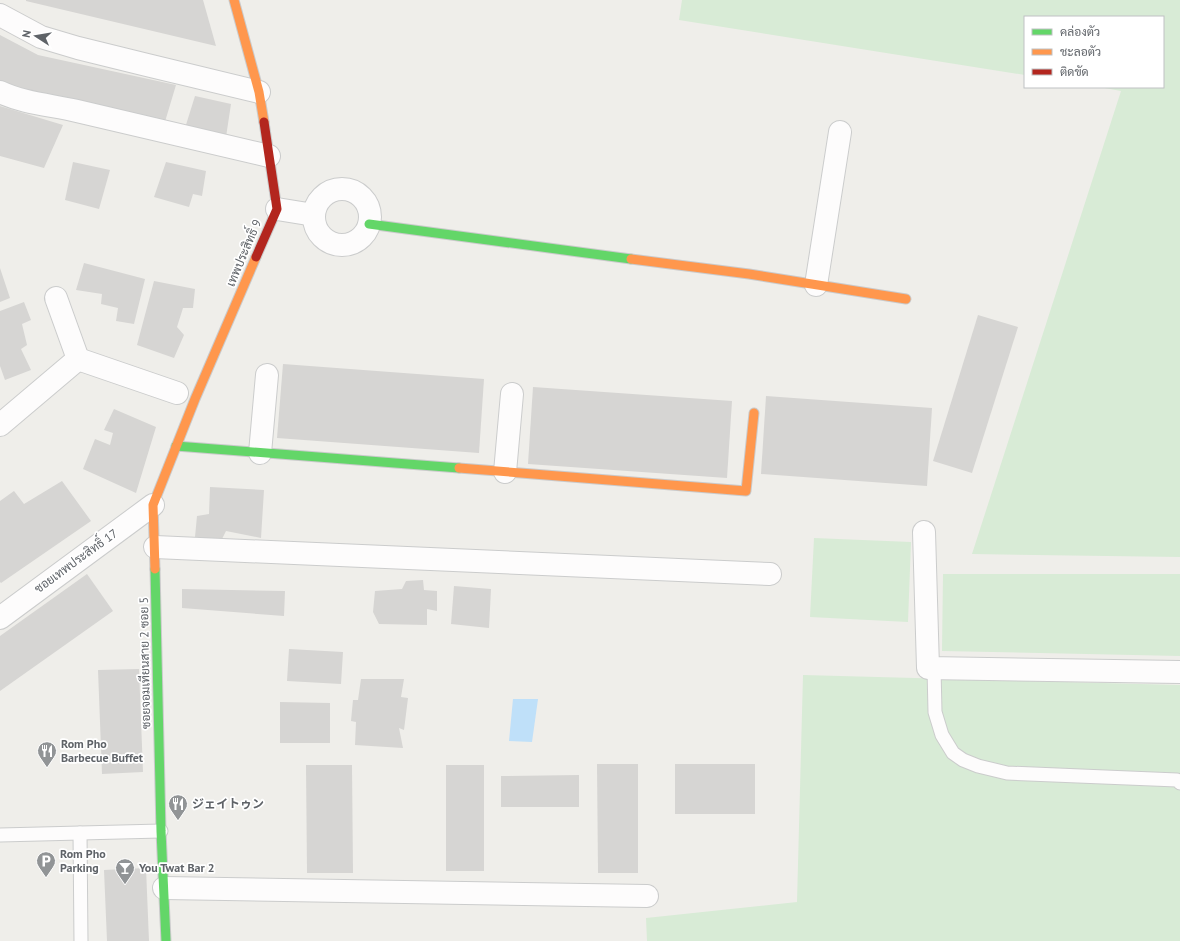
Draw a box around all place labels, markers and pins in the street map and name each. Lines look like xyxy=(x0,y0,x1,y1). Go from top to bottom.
place label: Rom Pho Barbecue Buffet xyxy=(61,736,144,765)
restaurant icon: Rom Pho Barbecue Buffet xyxy=(36,740,58,768)
restaurant icon: ジェイトゥン xyxy=(167,793,189,821)
place label: ジェイトゥン xyxy=(192,796,264,811)
place label: Rom Pho Parking xyxy=(60,846,106,875)
parking icon: Rom Pho Parking xyxy=(35,850,57,878)
bar icon: You Twat Bar 2 xyxy=(114,857,136,885)
place label: You Twat Bar 2 xyxy=(138,860,215,875)

